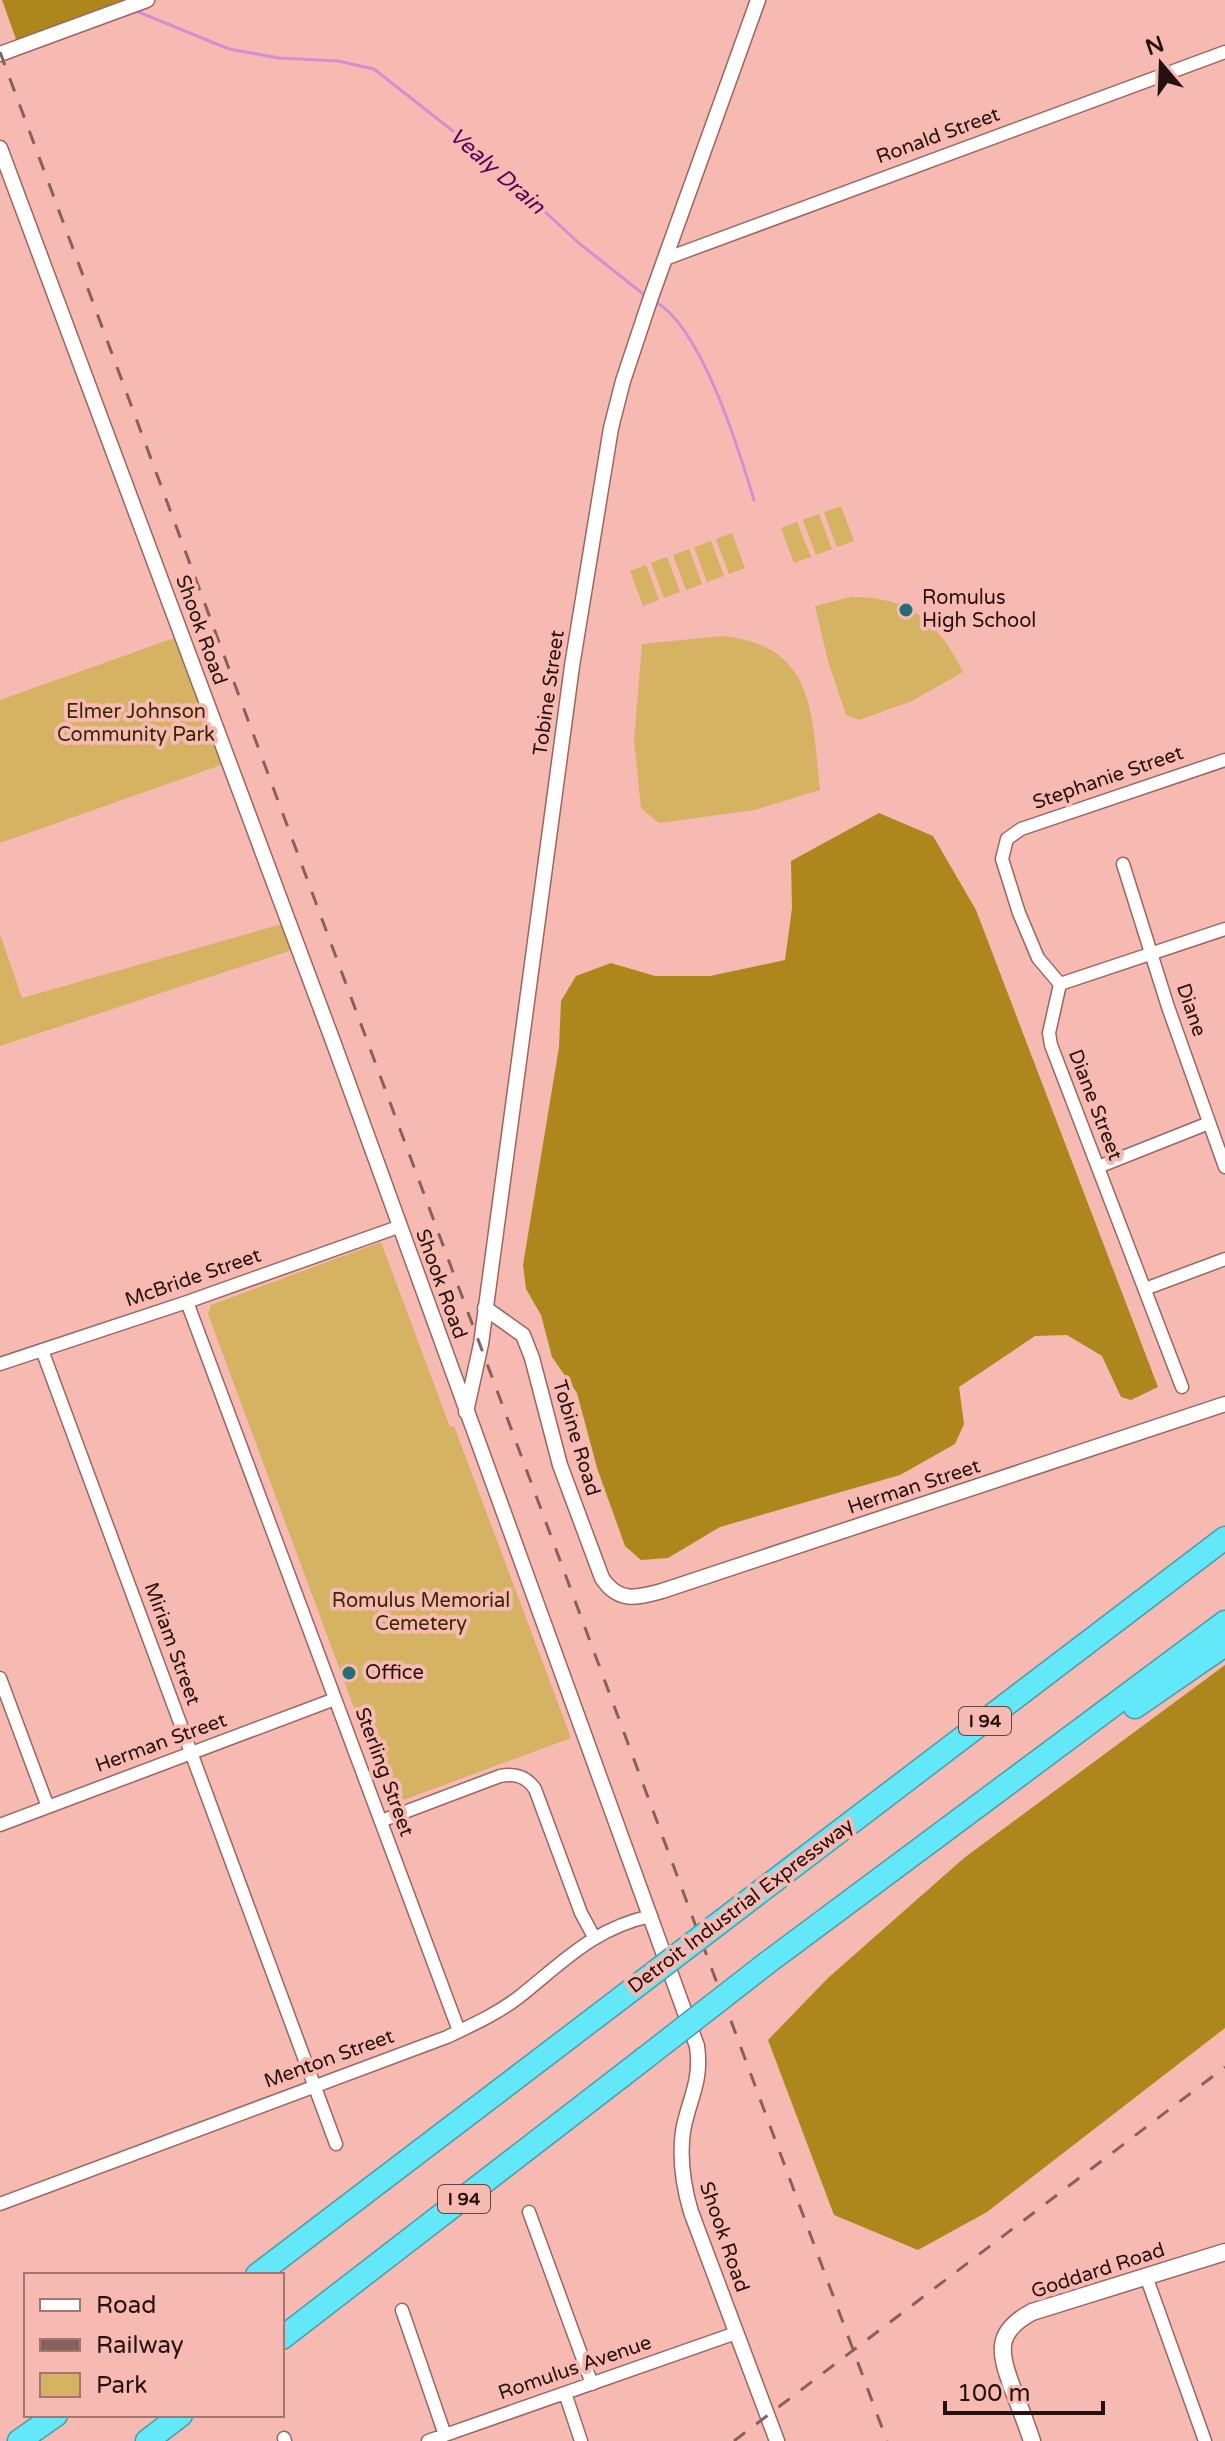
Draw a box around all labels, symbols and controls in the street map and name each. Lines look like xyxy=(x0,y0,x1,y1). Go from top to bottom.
north arrow xyxy=(1121,24,1201,104)
text: N xyxy=(1142,31,1167,61)
street label: Ronald Street xyxy=(873,102,1003,169)
water label: Vealy Drain xyxy=(444,123,550,220)
street label: Shook Road xyxy=(170,572,232,688)
place label: Romulus High School xyxy=(922,586,1036,633)
marker: Romulus High School xyxy=(897,601,915,619)
street label: Tobine Street xyxy=(528,628,570,757)
park label: Elmer Johnson Community Park xyxy=(57,700,215,747)
street label: Stephanie Street xyxy=(1030,741,1187,815)
street label: Diane xyxy=(1171,980,1211,1040)
street label: Diane Street xyxy=(1063,1046,1127,1164)
street label: Shook Road xyxy=(410,1226,472,1342)
street label: McBride Street xyxy=(122,1243,265,1313)
street label: Tobine Road xyxy=(547,1377,605,1499)
street label: Herman Street xyxy=(845,1454,984,1520)
street label: Miriam Street xyxy=(139,1579,205,1709)
park label: Romulus Memorial Cemetery xyxy=(332,1589,510,1636)
place label: Office xyxy=(365,1661,424,1685)
marker: Office xyxy=(340,1664,358,1682)
street label: Sterling Street xyxy=(350,1704,419,1840)
road number: I 94 xyxy=(959,1707,1011,1735)
street label: Herman Street xyxy=(92,1708,230,1778)
street label: Detroit Industrial Expressway xyxy=(623,1813,859,1999)
street label: Menton Street xyxy=(261,2024,398,2094)
street label: Shook Road xyxy=(694,2179,754,2295)
road number: I 94 xyxy=(438,2185,490,2213)
street label: Goddard Road xyxy=(1028,2238,1168,2304)
legend xyxy=(24,2273,284,2417)
text: Road xyxy=(96,2291,156,2320)
text: Railway xyxy=(96,2331,184,2360)
street label: Romulus Avenue xyxy=(495,2331,655,2405)
scale bar xyxy=(945,2365,1103,2415)
text: Park xyxy=(96,2371,147,2400)
text: 100 m xyxy=(957,2379,1031,2408)

